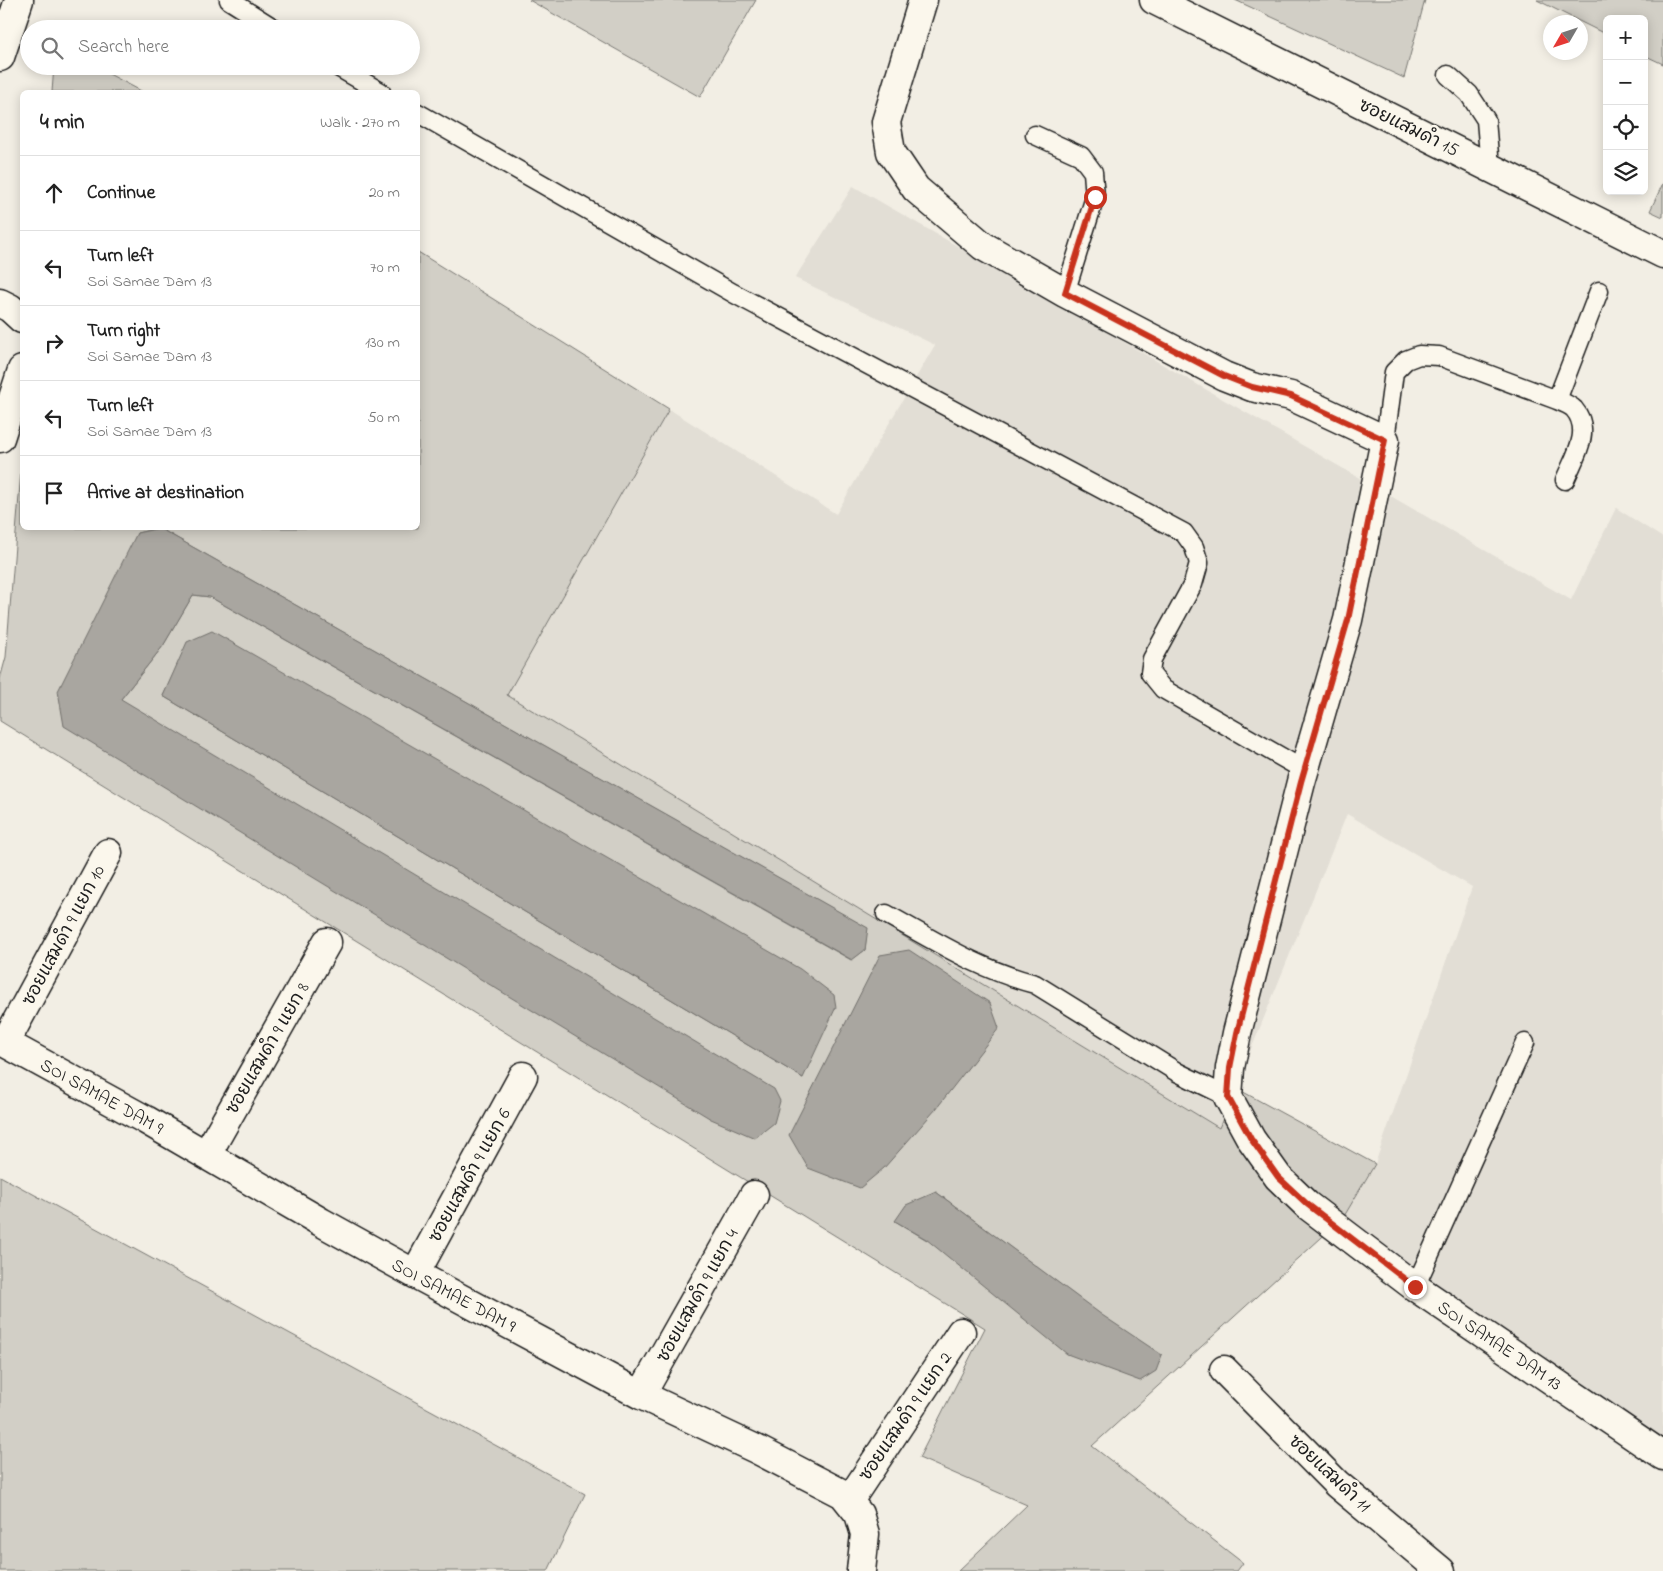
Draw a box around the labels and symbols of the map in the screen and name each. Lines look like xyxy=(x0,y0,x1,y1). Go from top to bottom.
north arrow xyxy=(1543,15,1588,60)
street label: ซอยแสมดำ 15 xyxy=(1354,92,1463,164)
route start xyxy=(1084,186,1107,209)
street label: ซอยแสมดำ 9 แยก 10 xyxy=(16,861,113,1011)
street label: ซอยแสมดำ 9 แยก 8 xyxy=(219,977,317,1120)
street label: SOI SAMAE DAM 9 xyxy=(35,1053,168,1143)
street label: ซอยแสมดำ 9 แยก 6 xyxy=(422,1104,518,1248)
street label: ซอยแสมดำ 9 แยก 4 xyxy=(650,1223,747,1368)
street label: SOI SAMAE DAM 9 xyxy=(386,1253,520,1341)
route end xyxy=(1404,1276,1427,1299)
street label: SOI SAMAE DAM 13 xyxy=(1431,1295,1566,1398)
street label: ซอยแสมดำ 9 แยก 2 xyxy=(853,1347,960,1487)
street label: ซอยแสมดำ 11 xyxy=(1282,1429,1376,1520)

